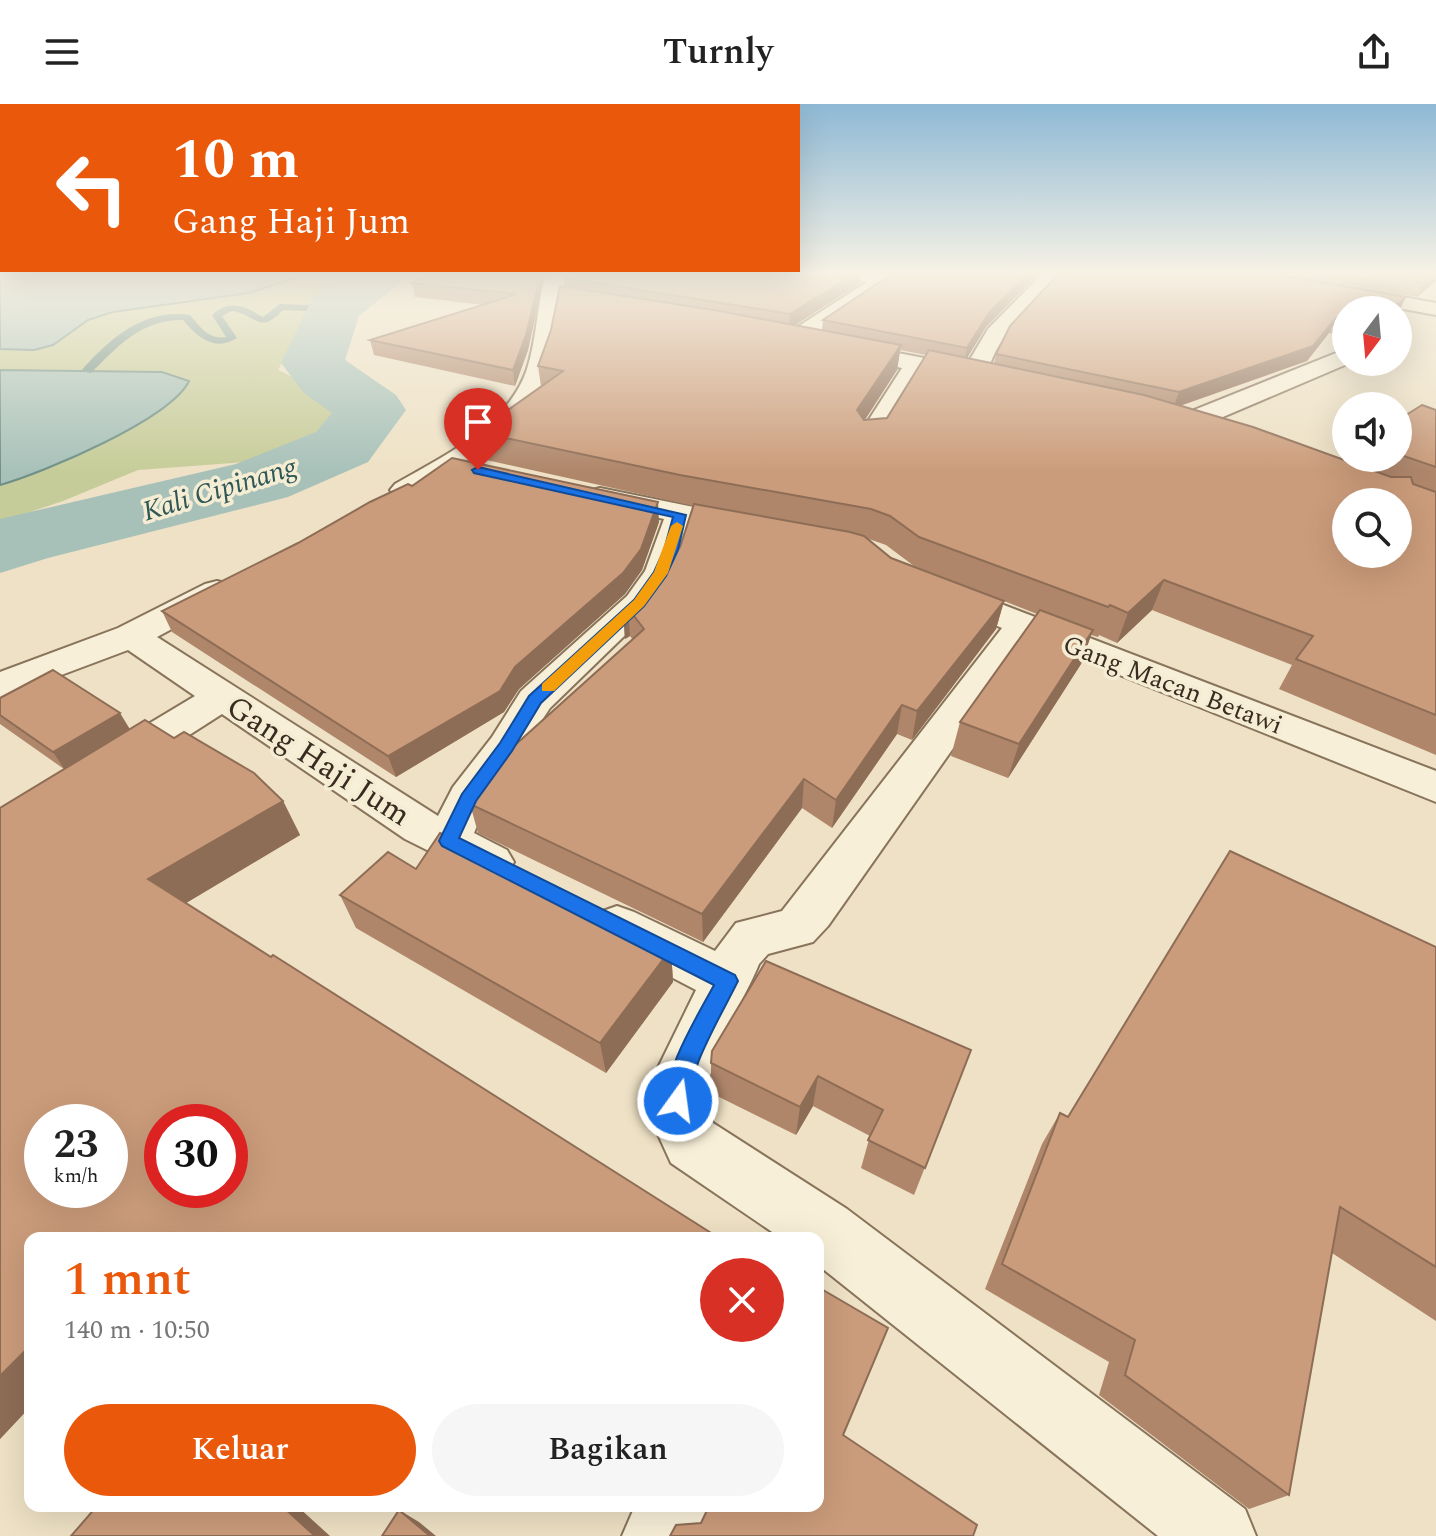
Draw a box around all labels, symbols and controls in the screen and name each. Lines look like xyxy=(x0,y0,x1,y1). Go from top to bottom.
text: Turnly xyxy=(663,25,773,80)
icon: menu xyxy=(40,30,84,74)
icon: share xyxy=(1352,30,1396,74)
text: 10 m xyxy=(172,118,299,203)
icon: left xyxy=(40,136,144,240)
text: Gang Haji Jum xyxy=(172,195,410,250)
north arrow xyxy=(1332,296,1412,376)
map controls xyxy=(1332,296,1412,568)
pin xyxy=(444,388,512,470)
button: sound xyxy=(1332,392,1412,472)
icon: arrive xyxy=(456,400,500,444)
water label: Kali Cipinang xyxy=(137,445,303,533)
button: search xyxy=(1332,488,1412,568)
street label: Gang Macan Betawi xyxy=(1057,625,1288,745)
street label: Gang Haji Jum xyxy=(216,683,420,839)
position arrow xyxy=(636,1059,720,1143)
speed limit sign: 30 xyxy=(144,1104,248,1208)
text: 23 xyxy=(54,1115,98,1176)
text: km/h xyxy=(54,1161,99,1191)
text: 1 mnt xyxy=(64,1243,191,1316)
button: close xyxy=(700,1258,784,1342)
text: 140 m · 10:50 xyxy=(64,1310,210,1350)
button: Keluar xyxy=(64,1404,416,1496)
button: Bagikan xyxy=(432,1404,784,1496)

